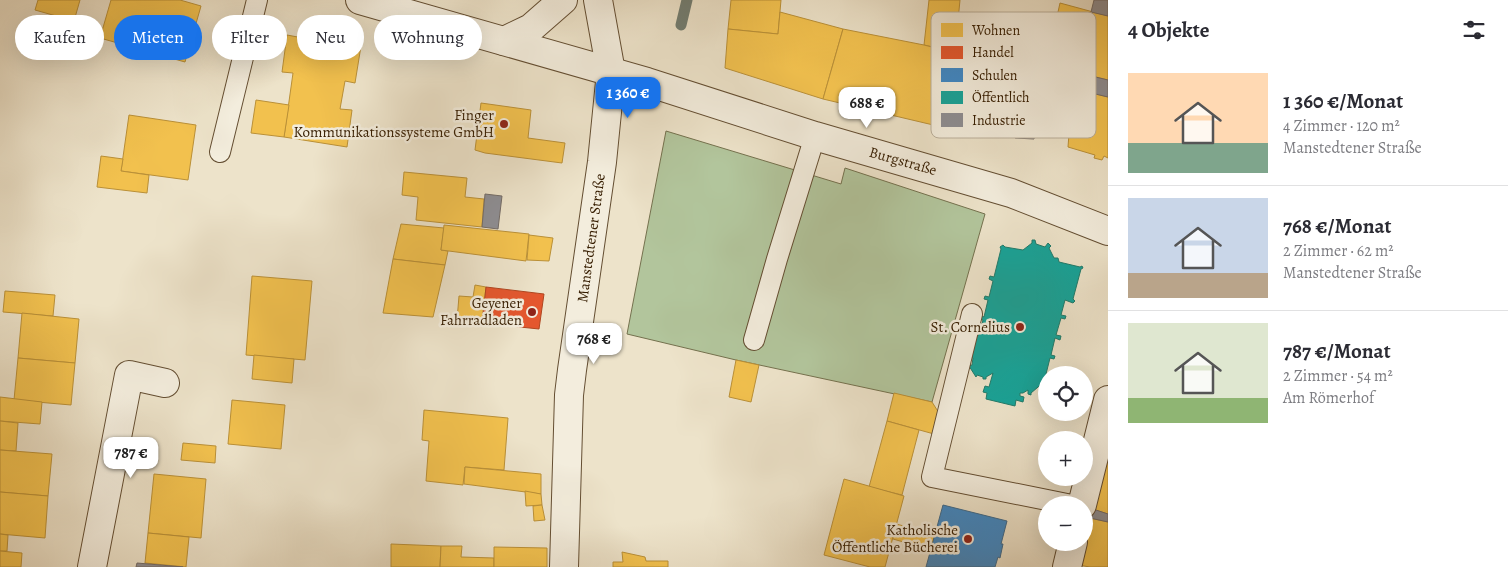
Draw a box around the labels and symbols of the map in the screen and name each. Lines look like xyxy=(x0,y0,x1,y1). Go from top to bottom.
legend xyxy=(931,12,1096,138)
text: Wohnen xyxy=(971,21,1020,40)
text: Handel xyxy=(972,43,1014,62)
text: Schulen xyxy=(972,66,1018,85)
pin: 1 360 € xyxy=(582,76,674,119)
pin: 688 € xyxy=(832,86,902,129)
text: Öffentlich xyxy=(972,88,1030,107)
place label: Finger Kommunikationssysteme GmbH xyxy=(294,105,494,142)
text: Industrie xyxy=(972,111,1026,130)
marker: Finger Kommunikationssysteme GmbH xyxy=(498,118,510,130)
street label: Burgstraße xyxy=(867,142,939,180)
street label: Manstedtener Straße xyxy=(572,172,610,304)
place label: Geyener Fahrradladen xyxy=(440,293,522,330)
marker: Geyener Fahrradladen xyxy=(526,306,538,318)
place label: St. Cornelius xyxy=(931,317,1010,337)
marker: St. Cornelius xyxy=(1014,321,1026,333)
pin: 768 € xyxy=(559,322,629,365)
pin: 787 € xyxy=(96,436,166,479)
place label: Katholische Öffentliche Bücherei xyxy=(832,520,958,557)
marker: Katholische Öffentliche Bücherei xyxy=(962,533,974,545)

